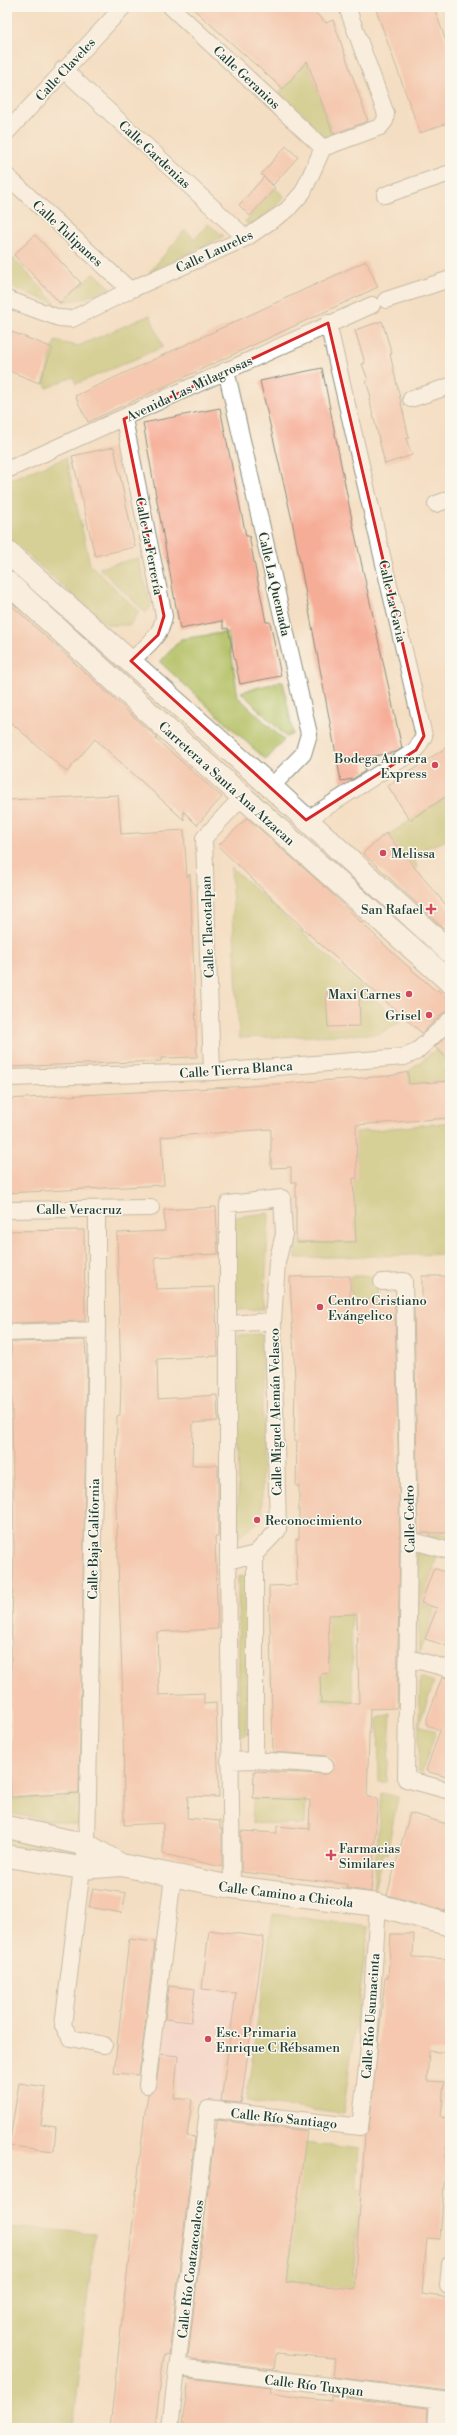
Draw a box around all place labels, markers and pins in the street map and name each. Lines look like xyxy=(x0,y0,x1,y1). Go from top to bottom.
place label: Bodega Aurrera Express xyxy=(333,751,427,782)
marker: Bodega Aurrera Express xyxy=(430,760,440,770)
place label: Melissa xyxy=(391,846,436,862)
marker: Melissa xyxy=(378,848,388,858)
place label: San Rafael xyxy=(361,902,423,918)
marker: San Rafael xyxy=(426,904,436,914)
place label: Maxi Carnes xyxy=(328,987,401,1003)
marker: Maxi Carnes xyxy=(404,989,414,999)
place label: Grisel xyxy=(385,1008,421,1024)
marker: Grisel xyxy=(424,1010,434,1020)
place label: Centro Cristiano Evángelico xyxy=(328,1293,427,1324)
marker: Centro Cristiano Evángelico xyxy=(315,1302,325,1312)
place label: Reconocimiento xyxy=(265,1513,362,1529)
marker: Reconocimiento xyxy=(252,1515,262,1525)
place label: Farmacias Similares xyxy=(339,1841,401,1872)
marker: Farmacias Similares xyxy=(326,1850,336,1860)
place label: Esc. Primaria Enrique C Rébsamen xyxy=(216,2025,340,2056)
marker: Esc. Primaria Enrique C Rébsamen xyxy=(203,2034,213,2044)

